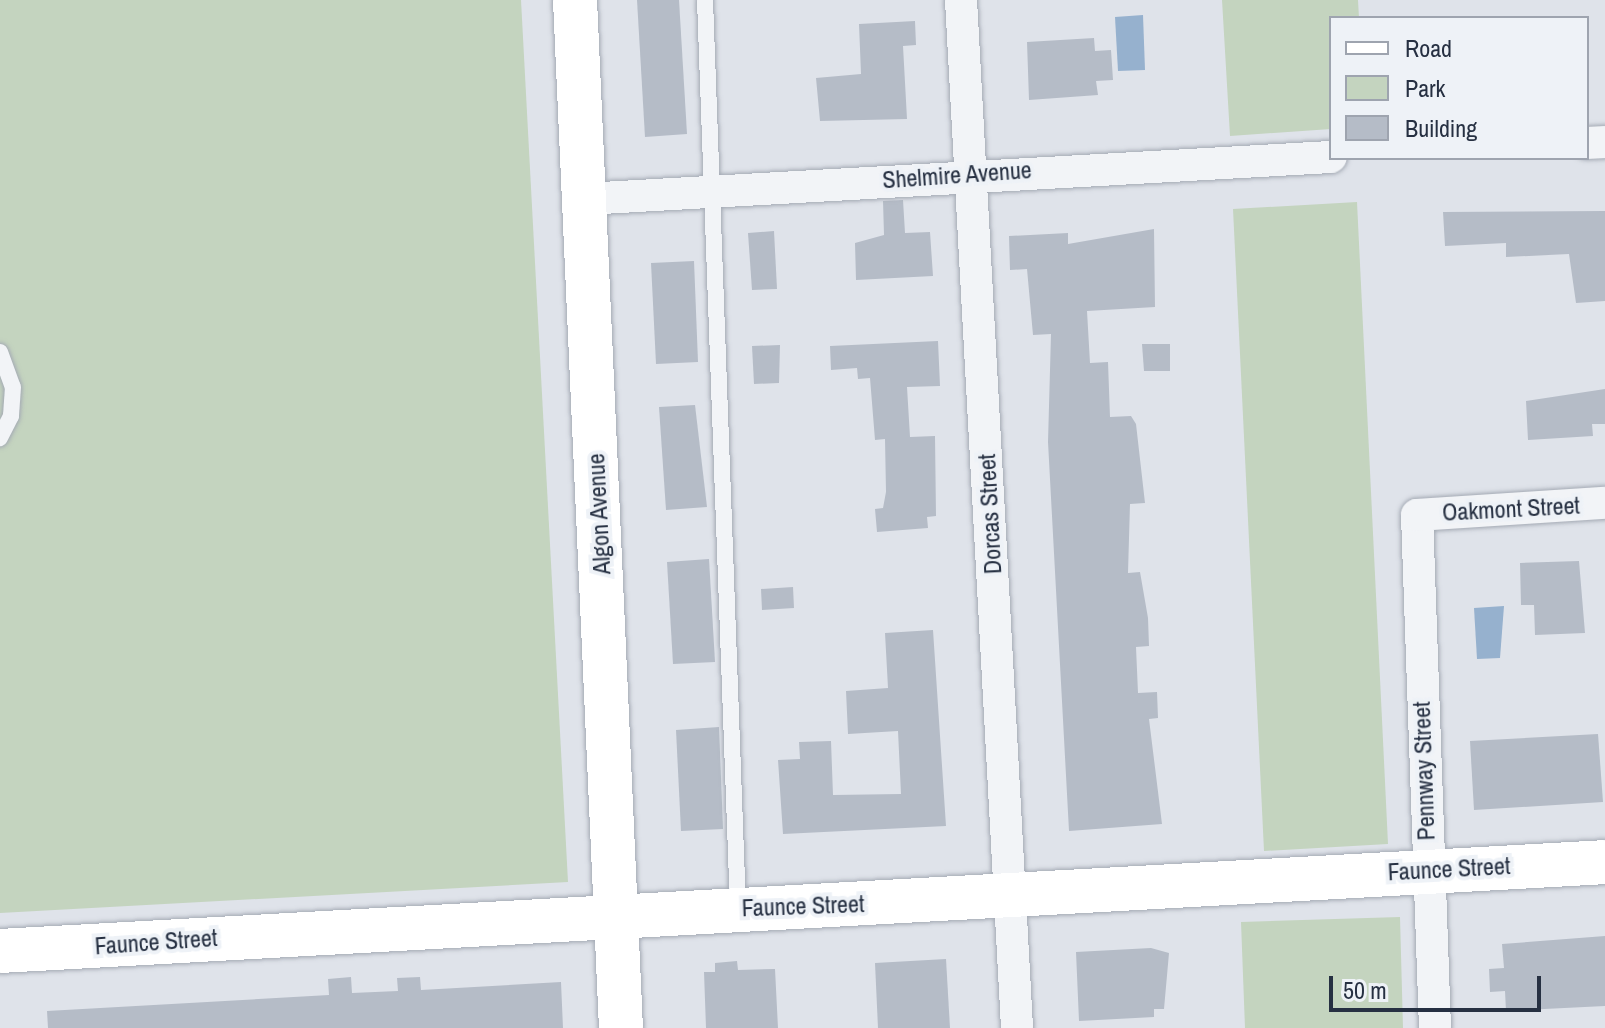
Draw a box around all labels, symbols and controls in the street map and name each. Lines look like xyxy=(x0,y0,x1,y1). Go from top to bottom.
legend xyxy=(1329,16,1589,160)
text: Road xyxy=(1405,32,1452,64)
text: Park xyxy=(1405,72,1445,104)
text: Building xyxy=(1405,112,1477,144)
street label: Shelmire Avenue xyxy=(881,155,1033,195)
street label: Algon Avenue xyxy=(581,452,617,576)
street label: Dorcas Street xyxy=(972,453,1008,575)
street label: Oakmont Street xyxy=(1441,491,1581,527)
street label: Pennway Street xyxy=(1407,701,1441,841)
street label: Faunce Street xyxy=(1387,851,1511,887)
street label: Faunce Street xyxy=(741,889,865,923)
street label: Faunce Street xyxy=(94,923,218,961)
scale bar xyxy=(1333,960,1545,1010)
text: 50 m xyxy=(1343,974,1387,1006)

